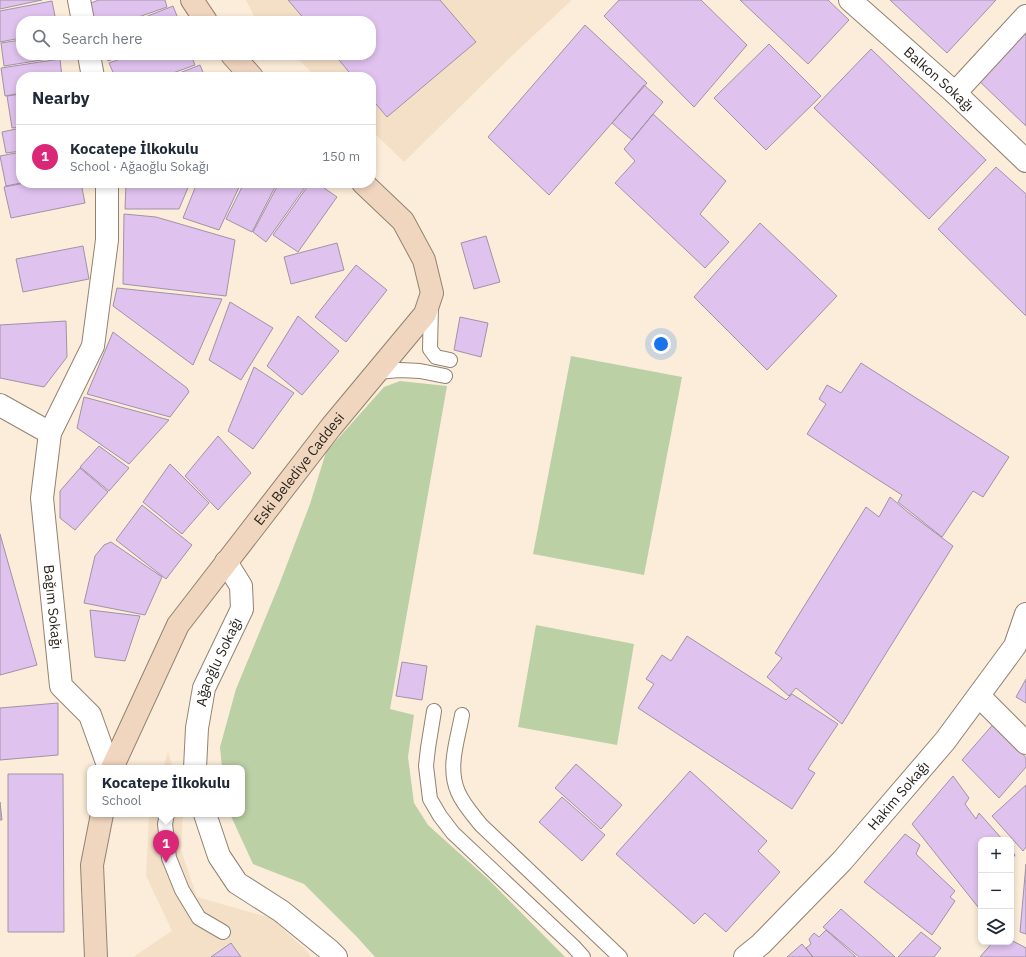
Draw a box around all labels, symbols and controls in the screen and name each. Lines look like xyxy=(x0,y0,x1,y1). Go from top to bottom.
search box xyxy=(16,16,376,60)
icon: search xyxy=(30,27,52,49)
text: Search here xyxy=(62,29,142,48)
street label: Balkon Sokağı xyxy=(900,43,978,115)
text: Nearby xyxy=(32,87,90,109)
text: Kocatepe İlkokulu xyxy=(70,139,199,158)
text: 1 xyxy=(41,148,49,165)
text: 150 m xyxy=(322,148,360,165)
text: School · Ağaoğlu Sokağı xyxy=(70,158,209,175)
your location xyxy=(651,334,671,354)
street label: Eski Belediye Caddesi xyxy=(250,409,348,529)
street label: Bağım Sokağı xyxy=(40,564,66,650)
street label: Ağaoğlu Sokağı xyxy=(192,614,246,708)
street label: Hakim Sokağı xyxy=(864,757,933,834)
popup xyxy=(87,765,245,817)
text: Kocatepe İlkokulu xyxy=(102,773,230,792)
text: School xyxy=(102,792,141,809)
pin: 1 xyxy=(153,830,179,863)
map controls xyxy=(978,837,1014,945)
button: + xyxy=(978,837,1014,873)
button: − xyxy=(978,873,1014,909)
button: layers xyxy=(978,909,1014,945)

